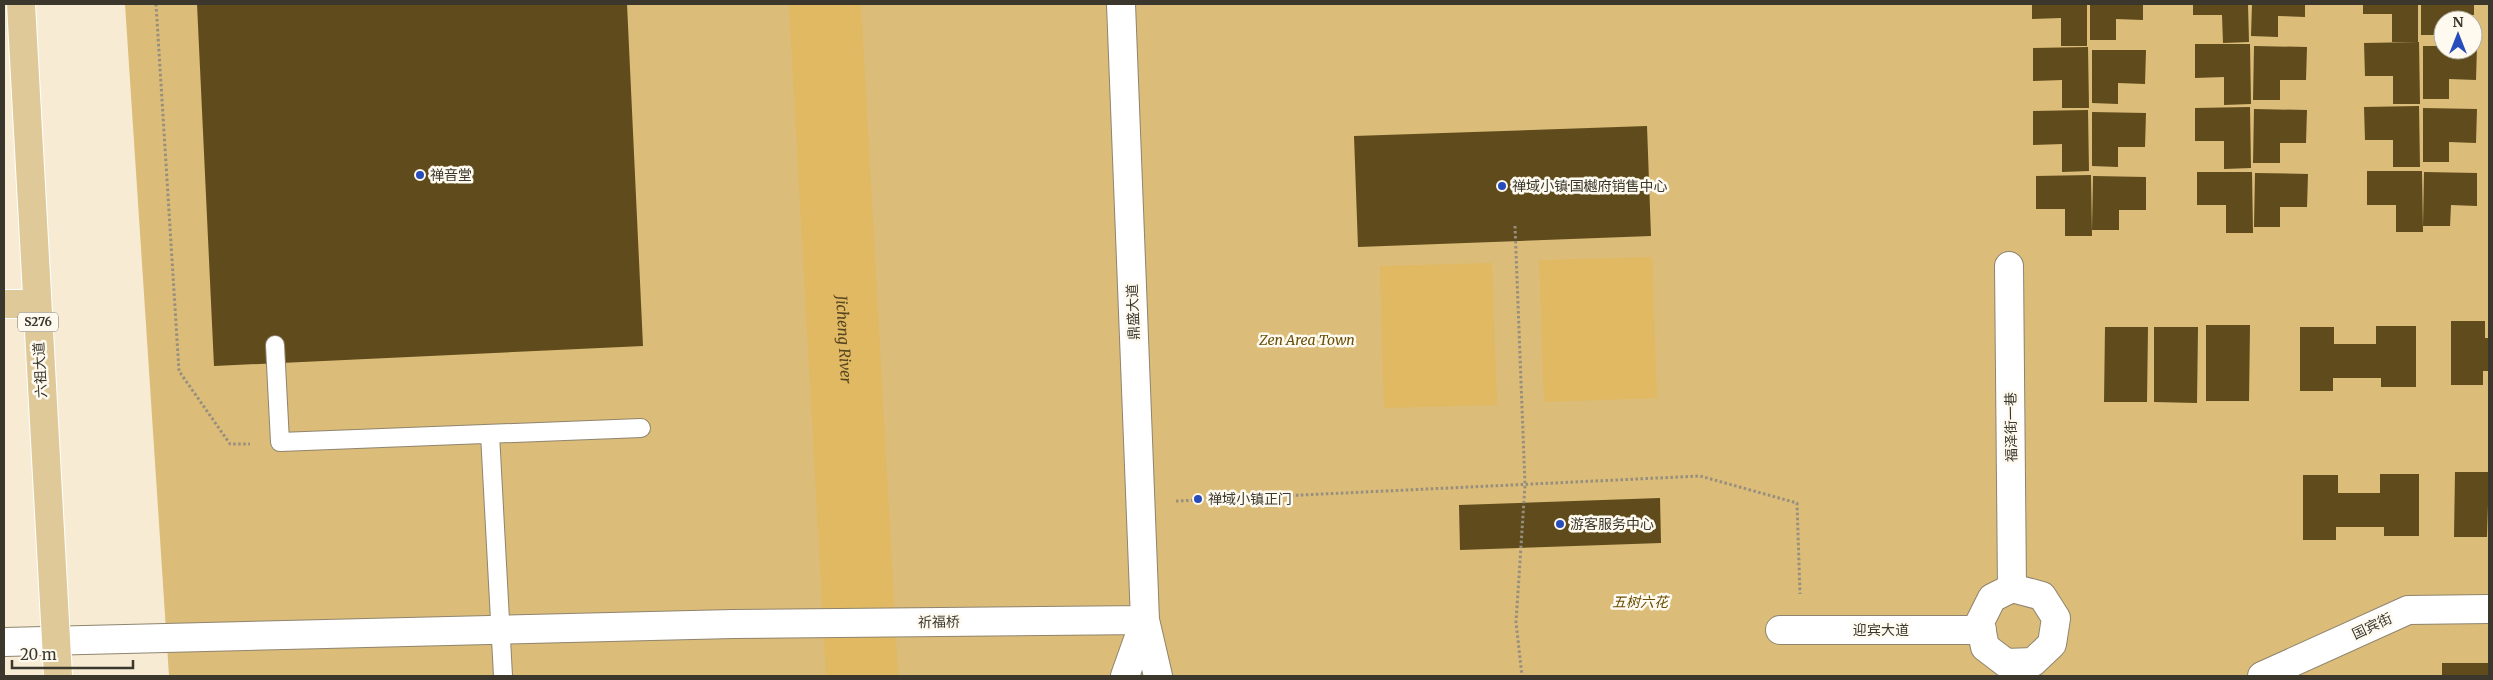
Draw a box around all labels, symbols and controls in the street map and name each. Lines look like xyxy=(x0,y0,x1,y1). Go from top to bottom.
north arrow xyxy=(2433,10,2483,60)
text: N xyxy=(2452,13,2464,31)
place label: 禅音堂 xyxy=(430,166,472,184)
marker: 禅音堂 xyxy=(414,169,426,181)
place label: 禅域小镇·国樾府销售中心 xyxy=(1512,177,1668,195)
marker: 禅域小镇·国樾府销售中心 xyxy=(1496,180,1508,192)
street label: 鼎盛大道 xyxy=(1123,284,1143,340)
water label: Jicheng River xyxy=(832,293,856,385)
road number: S276 xyxy=(18,313,58,332)
park label: Zen Area Town xyxy=(1258,331,1355,349)
street label: 六祖大道 xyxy=(30,342,50,398)
street label: 福泽街一巷 xyxy=(2001,392,2021,462)
place label: 禅域小镇正门 xyxy=(1208,490,1292,508)
marker: 禅域小镇正门 xyxy=(1192,493,1204,505)
place label: 游客服务中心 xyxy=(1570,515,1654,533)
marker: 游客服务中心 xyxy=(1554,518,1566,530)
park label: 五树六花 xyxy=(1612,593,1670,611)
street label: 国宾街 xyxy=(2349,609,2395,643)
street label: 祈福桥 xyxy=(918,613,960,631)
street label: 迎宾大道 xyxy=(1853,621,1909,639)
scale bar xyxy=(12,638,134,670)
text: 20 m xyxy=(20,645,57,664)

